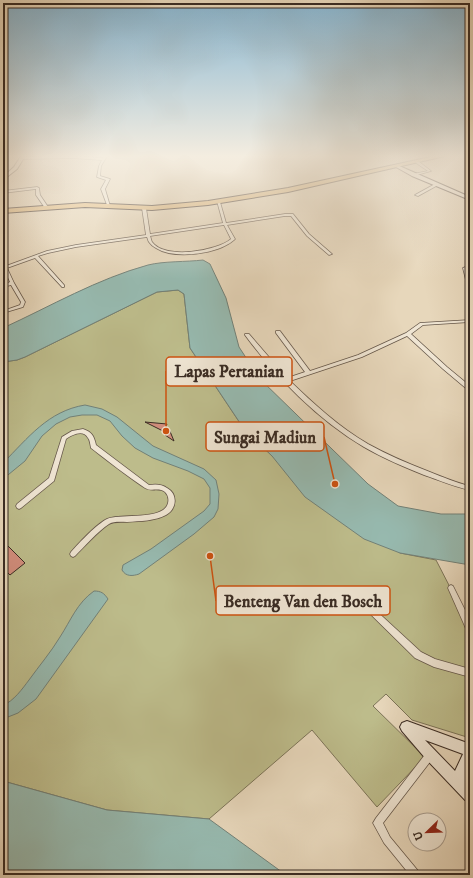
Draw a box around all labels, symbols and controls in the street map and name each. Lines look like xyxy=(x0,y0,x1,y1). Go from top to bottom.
callout: Lapas Pertanian xyxy=(166,357,292,386)
text: Lapas Pertanian xyxy=(174,361,284,383)
callout: Sungai Madiun xyxy=(206,422,324,451)
text: Sungai Madiun xyxy=(214,427,316,449)
callout: Benteng Van den Bosch xyxy=(216,586,390,615)
text: Benteng Van den Bosch xyxy=(224,591,382,613)
north arrow xyxy=(407,812,447,852)
text: U xyxy=(410,828,427,842)

